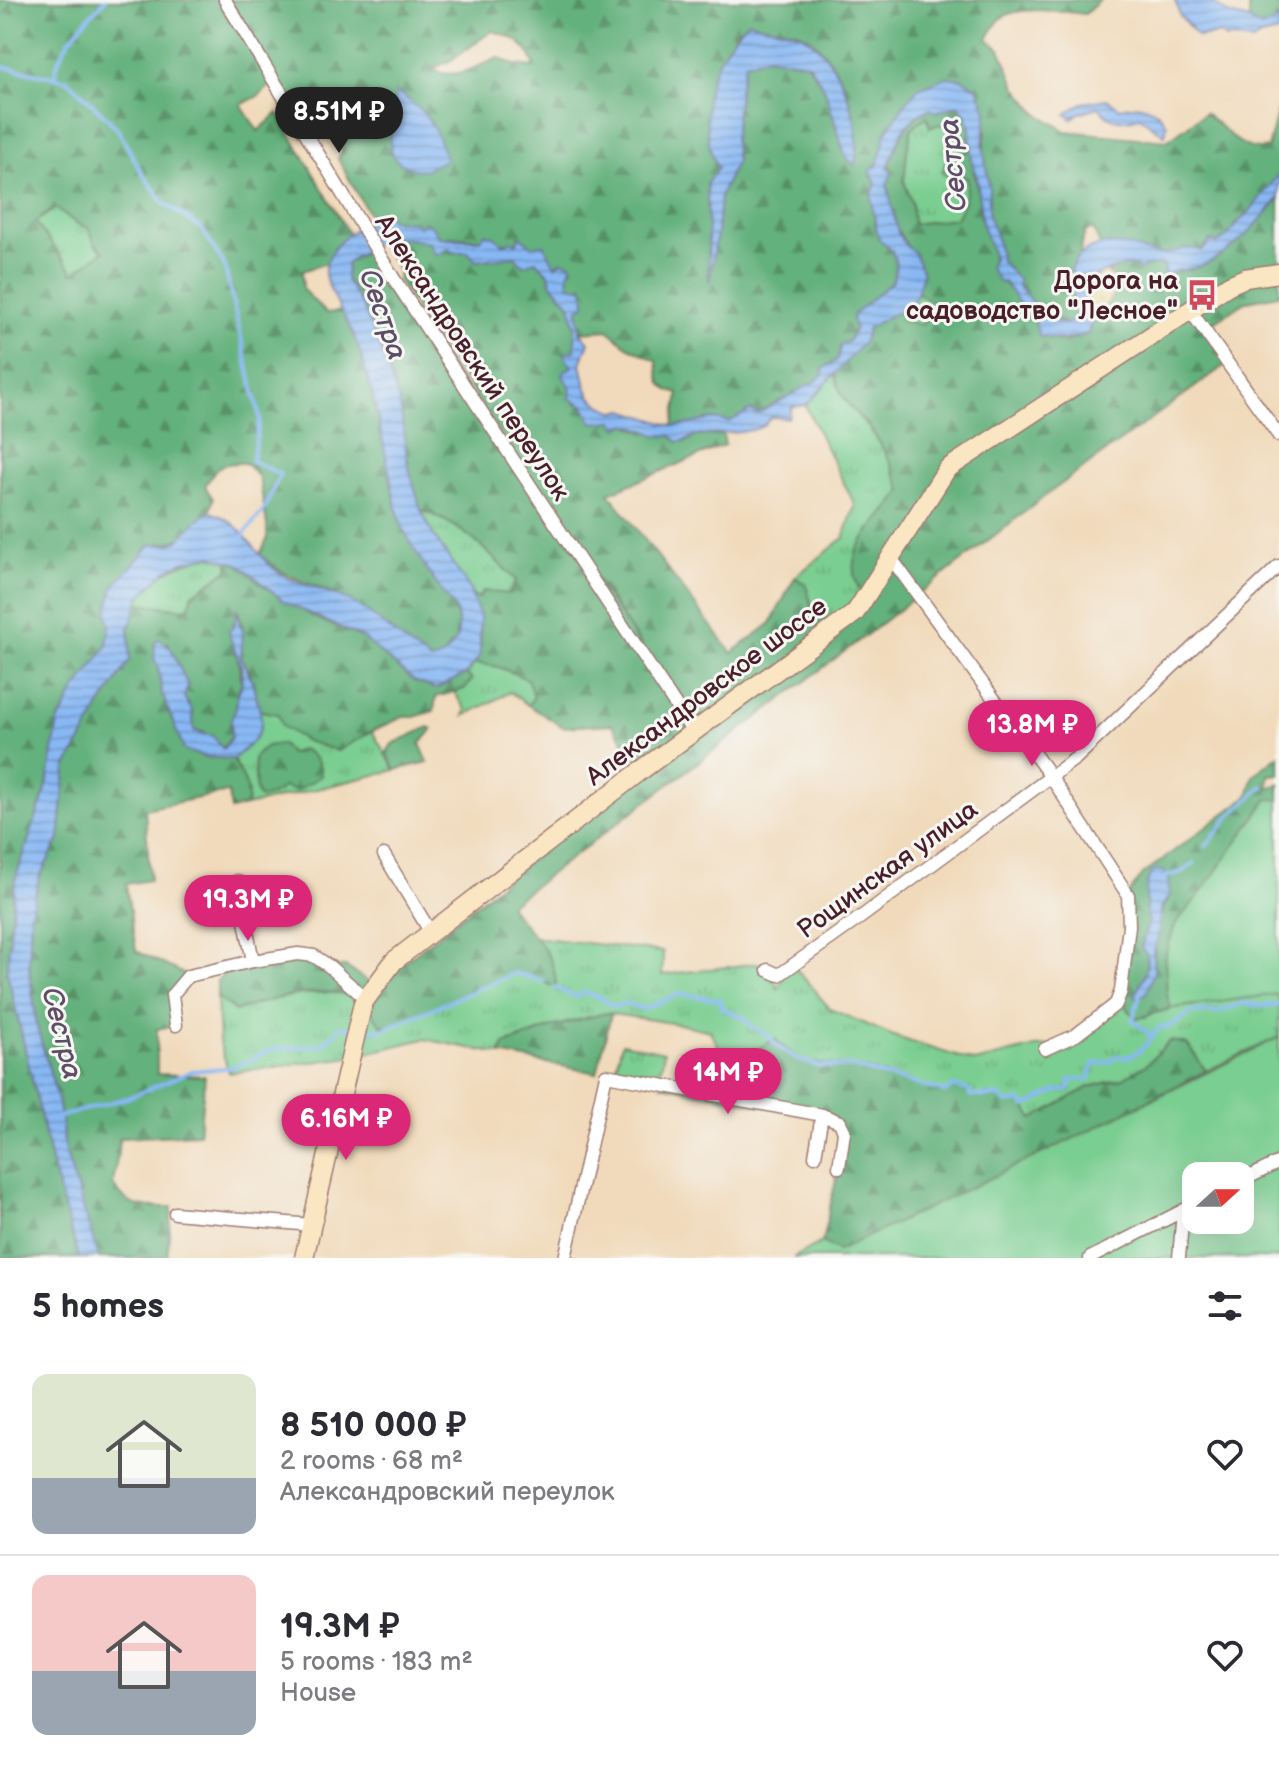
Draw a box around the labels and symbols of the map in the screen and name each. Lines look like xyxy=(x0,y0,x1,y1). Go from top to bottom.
pin: 8.51M ₽ xyxy=(265,87,413,155)
water label: Сестра xyxy=(933,117,974,213)
street label: Александровский переулок xyxy=(367,208,576,507)
water label: Сестра xyxy=(352,265,413,364)
place label: Дорога на садоводство "Лесное" xyxy=(906,266,1179,327)
bus stop icon: Дорога на садоводство "Лесное" xyxy=(1185,278,1219,312)
street label: Александровское шоссе xyxy=(579,591,834,794)
pin: 13.8M ₽ xyxy=(958,700,1106,768)
street label: Рощинская улица xyxy=(792,794,984,946)
pin: 19.3M ₽ xyxy=(174,875,322,943)
water label: Сестра xyxy=(34,984,89,1083)
pin: 14M ₽ xyxy=(672,1048,784,1116)
pin: 6.16M ₽ xyxy=(272,1094,420,1162)
north arrow xyxy=(1182,1162,1254,1234)

